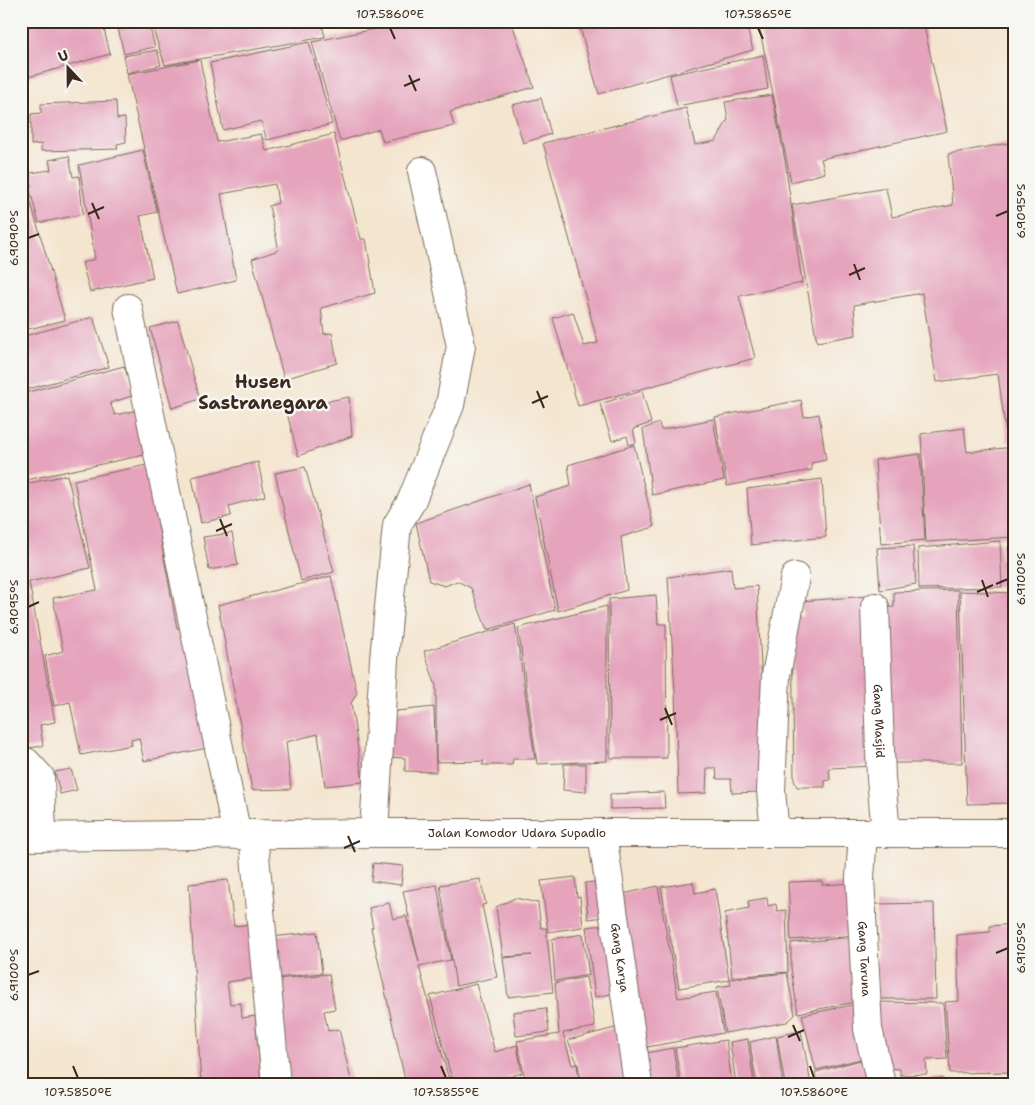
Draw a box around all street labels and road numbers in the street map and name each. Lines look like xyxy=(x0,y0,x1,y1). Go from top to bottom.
street label: Gang Masjid xyxy=(870,684,888,759)
street label: Jalan Komodor Udara Supadio xyxy=(428,825,606,841)
street label: Gang Taruna xyxy=(854,921,874,997)
street label: Gang Karya xyxy=(607,922,633,994)

